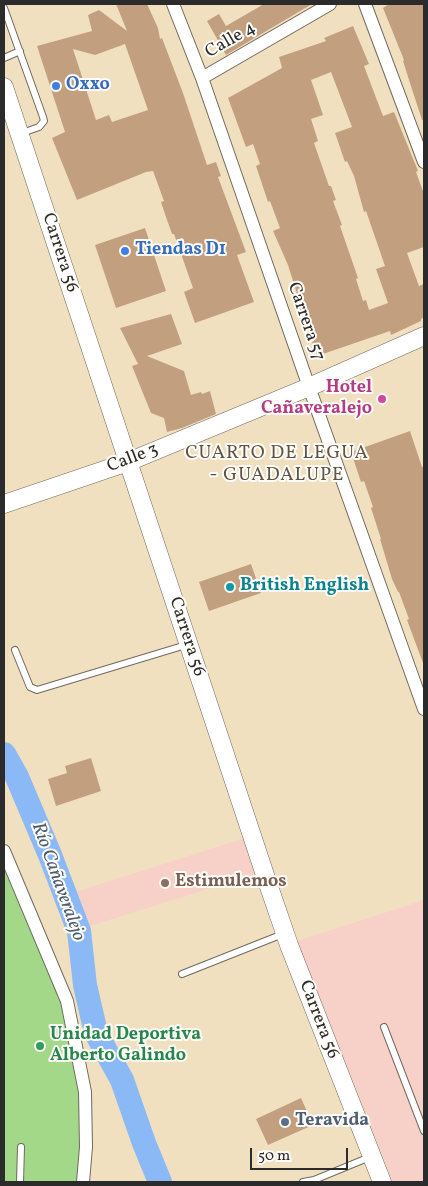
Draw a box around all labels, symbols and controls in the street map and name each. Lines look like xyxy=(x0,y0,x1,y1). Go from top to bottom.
street label: Calle 4 xyxy=(202,18,260,64)
place label: Oxxo xyxy=(66,75,110,97)
marker: Oxxo xyxy=(50,80,62,92)
street label: Carrera 56 xyxy=(36,211,82,295)
place label: Tiendas D1 xyxy=(135,240,226,262)
marker: Tiendas D1 xyxy=(119,245,131,257)
street label: Carrera 57 xyxy=(281,280,329,364)
place label: Hotel Cañaveralejo xyxy=(261,378,372,420)
marker: Hotel Cañaveralejo xyxy=(376,393,388,405)
street label: Calle 3 xyxy=(104,439,162,479)
district label: CUARTO DE LEGUA - GUADALUPE xyxy=(183,444,371,488)
place label: British English xyxy=(240,576,369,598)
marker: British English xyxy=(224,581,236,593)
street label: Carrera 56 xyxy=(163,595,209,679)
water label: Río Cañaveralejo xyxy=(25,820,89,944)
place label: Estimulemos xyxy=(175,872,287,894)
marker: Estimulemos xyxy=(159,877,171,889)
street label: Carrera 56 xyxy=(293,978,343,1062)
place label: Unidad Deportiva Alberto Galindo xyxy=(50,1025,201,1068)
marker: Unidad Deportiva Alberto Galindo xyxy=(34,1040,46,1052)
place label: Teravida xyxy=(295,1111,369,1133)
marker: Teravida xyxy=(279,1116,291,1128)
scale bar xyxy=(253,1138,350,1170)
text: 50 m xyxy=(258,1146,290,1167)

